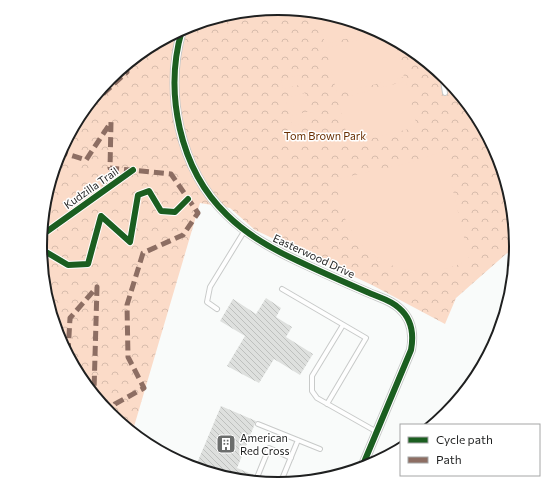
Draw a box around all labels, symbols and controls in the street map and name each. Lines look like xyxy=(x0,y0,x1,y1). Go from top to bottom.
park label: Tom Brown Park xyxy=(284,129,366,142)
street label: Kudzilla Trail xyxy=(61,164,120,211)
street label: Easterwood Drive xyxy=(271,231,357,280)
legend xyxy=(400,424,540,476)
place label: American Red Cross xyxy=(240,431,289,457)
text: Cycle path xyxy=(436,432,493,446)
building icon: American Red Cross xyxy=(215,433,237,455)
text: Path xyxy=(436,452,462,466)

